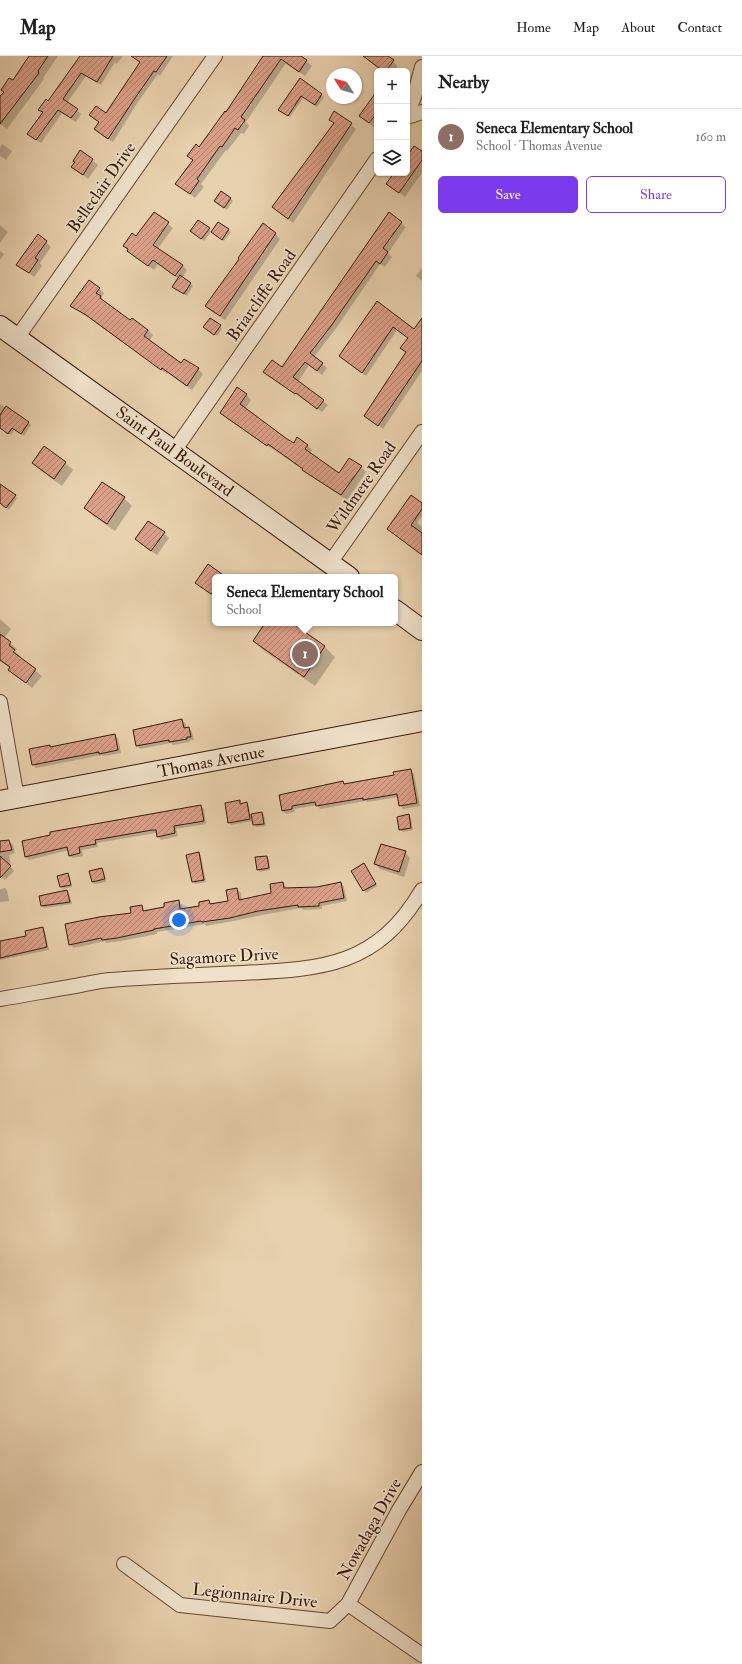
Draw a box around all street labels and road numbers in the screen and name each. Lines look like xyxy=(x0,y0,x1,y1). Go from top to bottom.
street label: Belleclair Drive xyxy=(63,138,140,237)
street label: Briarcliffe Road xyxy=(222,245,301,345)
street label: Saint Paul Boulevard xyxy=(112,402,238,502)
street label: Wildmere Road xyxy=(321,437,401,538)
street label: Thomas Avenue xyxy=(156,741,266,782)
street label: Sagamore Drive xyxy=(169,943,279,970)
street label: Nowadaga Drive xyxy=(333,1474,406,1584)
street label: Legionnaire Drive xyxy=(192,1579,318,1612)

